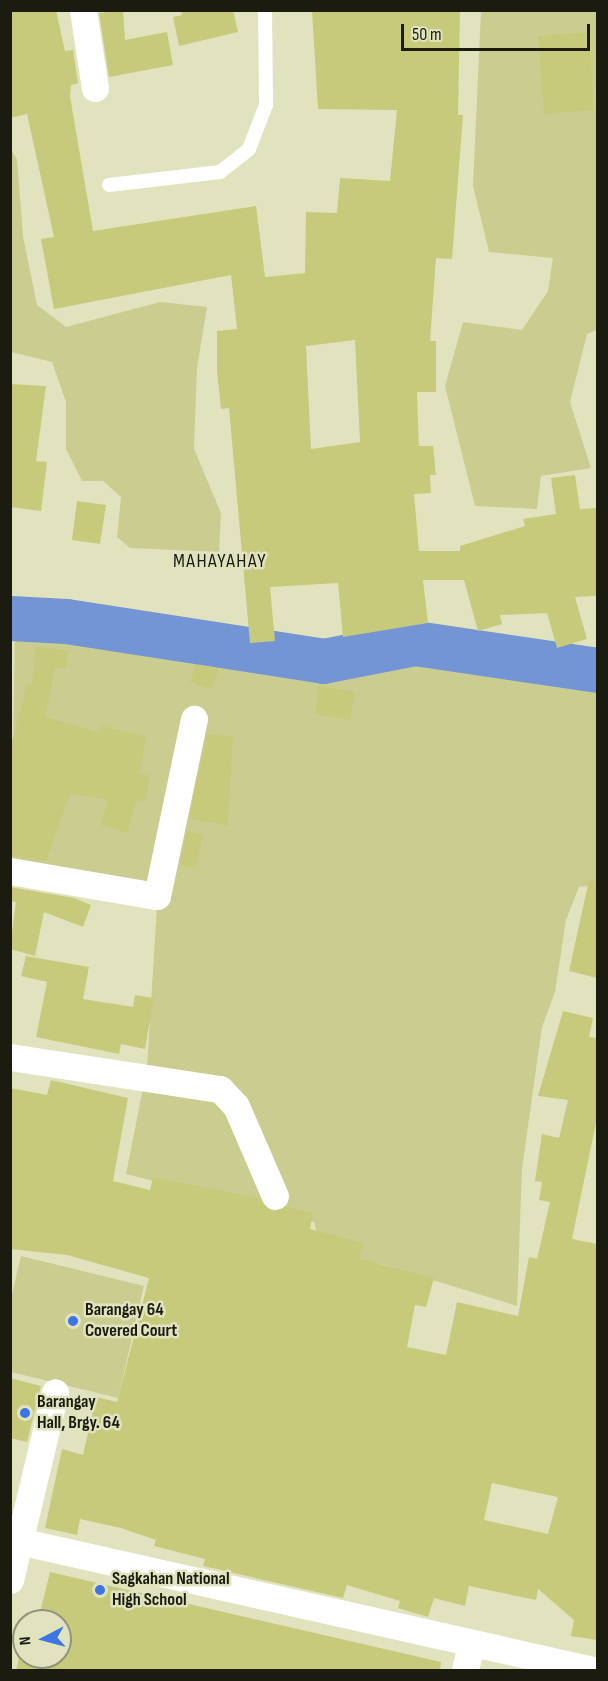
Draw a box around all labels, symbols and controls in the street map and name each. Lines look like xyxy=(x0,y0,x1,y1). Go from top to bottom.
scale bar xyxy=(404,12,593,50)
text: 50 m xyxy=(412,24,442,45)
district label: MAHAYAHAY xyxy=(173,549,267,573)
place label: Barangay 64 Covered Court xyxy=(85,1300,177,1342)
marker: Barangay 64 Covered Court xyxy=(66,1314,80,1328)
place label: Barangay Hall, Brgy. 64 xyxy=(37,1392,120,1434)
marker: Barangay Hall, Brgy. 64 xyxy=(18,1406,32,1420)
place label: Sagkahan National High School xyxy=(112,1569,230,1612)
marker: Sagkahan National High School xyxy=(93,1583,107,1597)
north arrow xyxy=(12,1609,72,1669)
text: N xyxy=(16,1635,35,1646)

